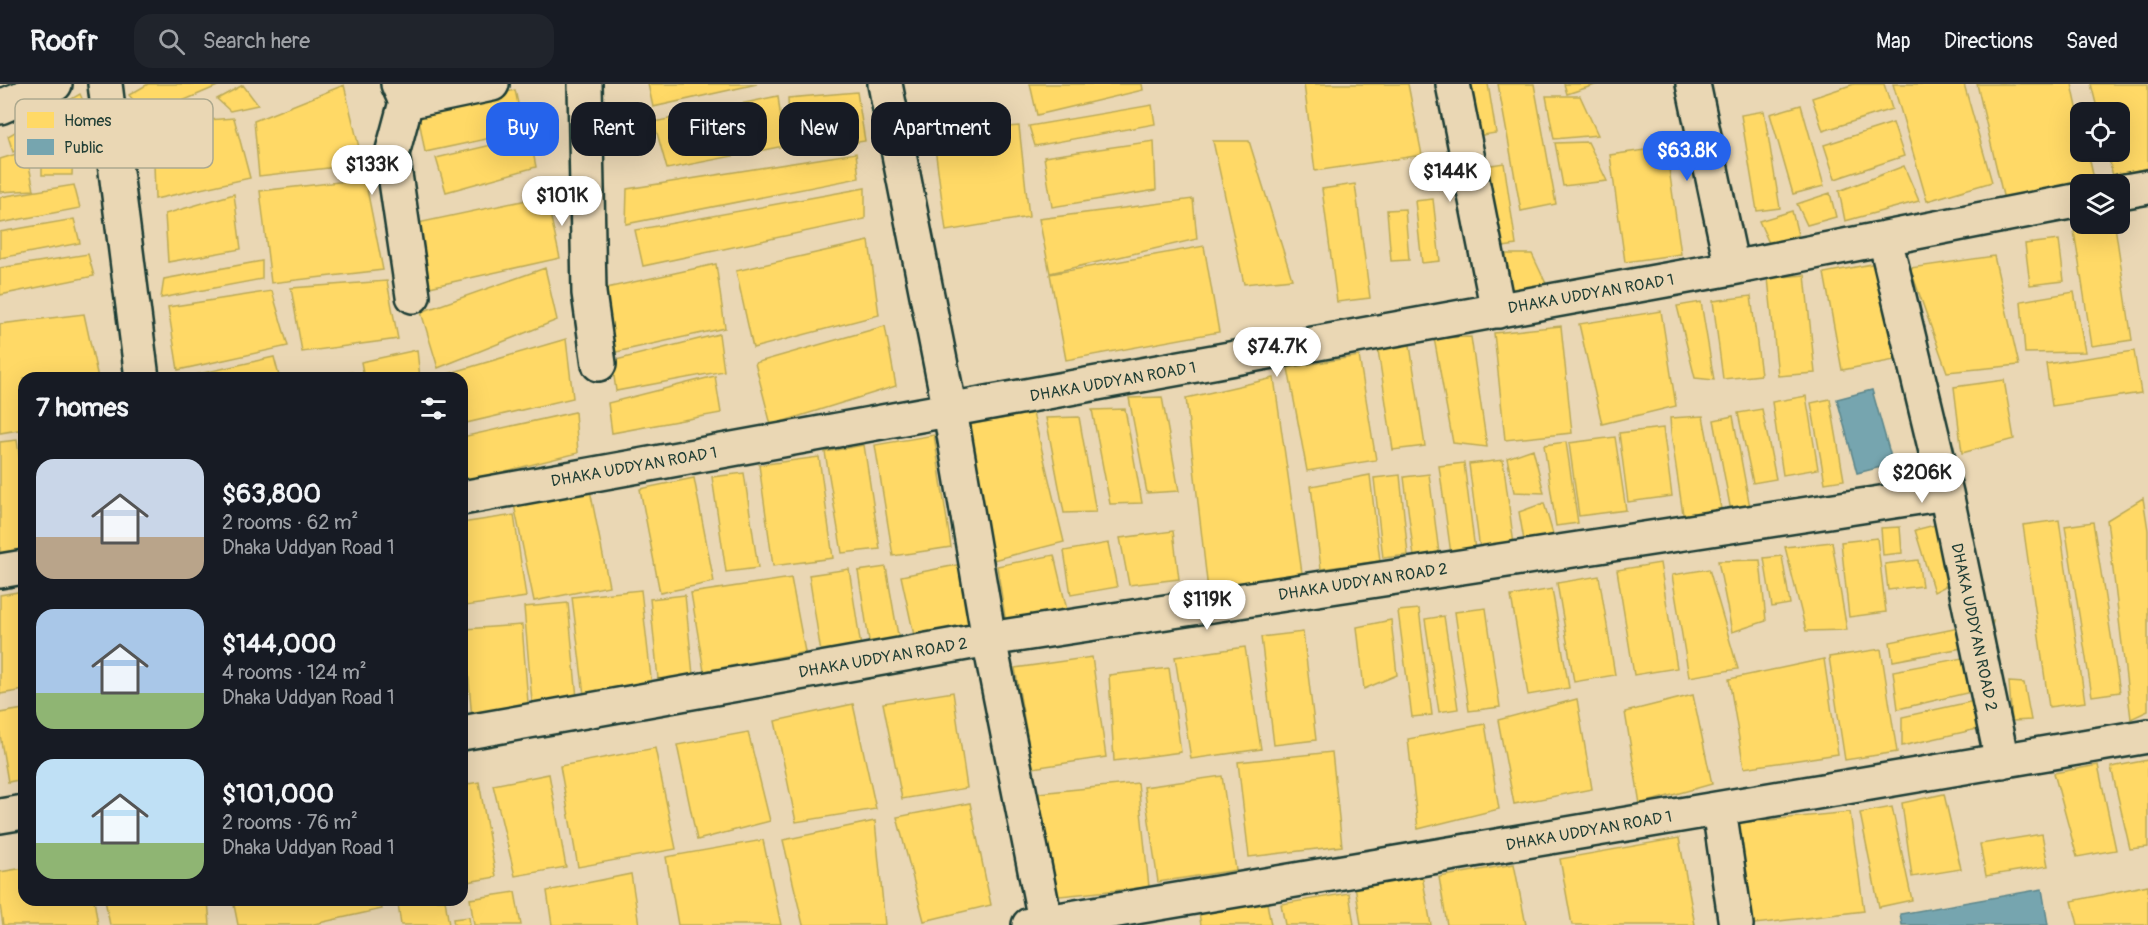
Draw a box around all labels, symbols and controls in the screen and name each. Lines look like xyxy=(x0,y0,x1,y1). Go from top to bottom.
search box xyxy=(134,14,554,68)
text: Roofr xyxy=(30,24,98,59)
icon: search xyxy=(155,25,188,58)
text: Search here xyxy=(203,27,310,55)
text: Map xyxy=(1876,28,1911,55)
text: Directions xyxy=(1944,28,2033,55)
text: Saved xyxy=(2066,28,2118,55)
legend xyxy=(15,99,213,168)
chip: Buy xyxy=(486,102,559,156)
chip: Rent xyxy=(571,102,656,156)
chip: Filters xyxy=(668,102,767,156)
chip: New xyxy=(779,102,859,156)
chip: Apartment xyxy=(871,102,1011,156)
map controls xyxy=(2070,102,2130,234)
button: locate xyxy=(2070,102,2130,162)
text: Homes xyxy=(64,111,112,131)
pin: $63.8K xyxy=(1638,131,1736,182)
text: Public xyxy=(64,138,104,158)
text: $63.8K xyxy=(1657,138,1717,163)
pin: $133K xyxy=(330,145,414,196)
text: $133K xyxy=(345,152,399,177)
pin: $144K xyxy=(1408,152,1492,203)
text: $144K xyxy=(1423,159,1477,184)
button: layers xyxy=(2070,174,2130,234)
pin: $101K xyxy=(520,176,604,227)
text: $101K xyxy=(536,183,588,208)
street label: DHAKA UDDYAN ROAD 1 xyxy=(1506,270,1676,318)
pin: $74.7K xyxy=(1228,327,1326,378)
text: $74.7K xyxy=(1247,334,1307,359)
street label: DHAKA UDDYAN ROAD 1 xyxy=(1028,358,1198,406)
text: 7 homes xyxy=(36,392,128,424)
icon: filters xyxy=(417,392,450,425)
street label: DHAKA UDDYAN ROAD 1 xyxy=(549,443,719,491)
pin: $206K xyxy=(1880,453,1964,504)
text: $206K xyxy=(1892,460,1952,485)
text: $63,800 xyxy=(222,478,321,510)
icon: home xyxy=(84,483,156,555)
text: 2 rooms · 62 m² xyxy=(222,510,358,535)
text: Dhaka Uddyan Road 1 xyxy=(222,535,394,560)
street label: DHAKA UDDYAN ROAD 2 xyxy=(1946,541,2002,713)
street label: DHAKA UDDYAN ROAD 2 xyxy=(1277,559,1449,605)
pin: $119K xyxy=(1165,580,1249,631)
text: $119K xyxy=(1183,587,1231,612)
text: $144,000 xyxy=(222,628,336,660)
icon: home xyxy=(84,633,156,705)
street label: DHAKA UDDYAN ROAD 2 xyxy=(797,633,969,683)
text: 4 rooms · 124 m² xyxy=(222,660,367,685)
text: Dhaka Uddyan Road 1 xyxy=(222,685,394,710)
text: $101,000 xyxy=(222,778,334,810)
icon: home xyxy=(84,783,156,855)
street label: DHAKA UDDYAN ROAD 1 xyxy=(1504,807,1674,855)
text: 2 rooms · 76 m² xyxy=(222,810,358,835)
text: Dhaka Uddyan Road 1 xyxy=(222,835,394,860)

